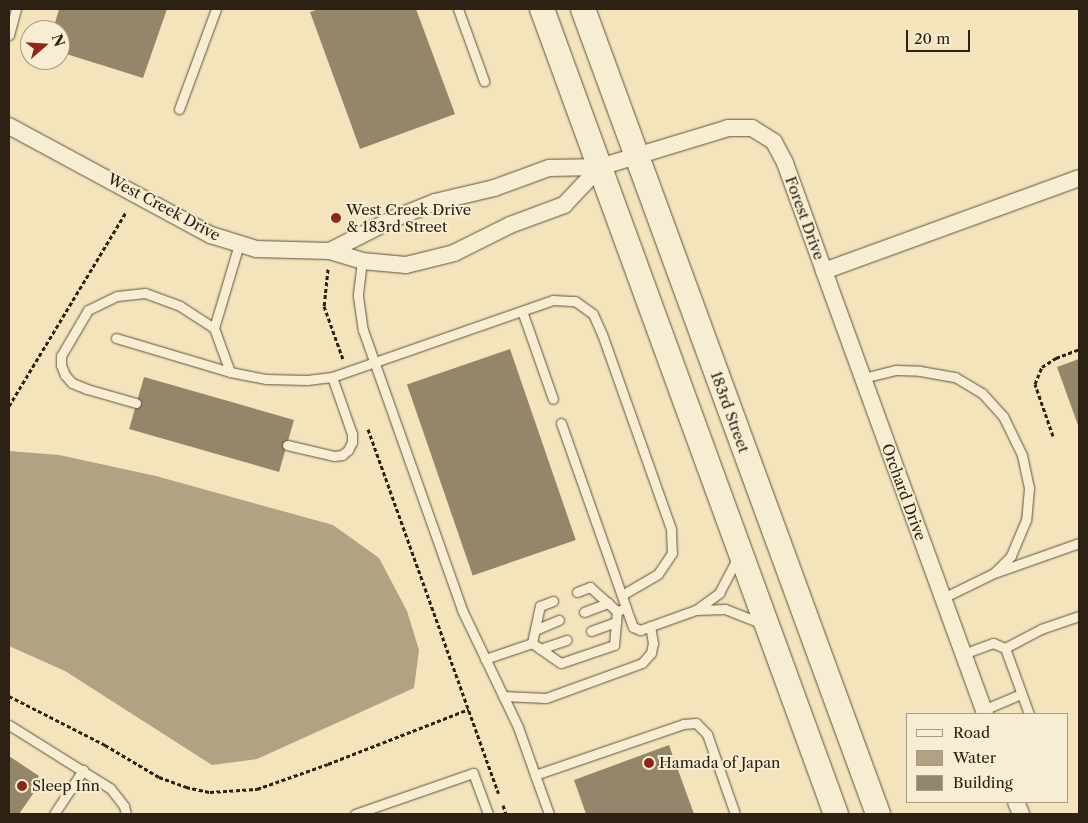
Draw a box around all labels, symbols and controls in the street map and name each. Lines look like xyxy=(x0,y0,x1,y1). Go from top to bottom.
north arrow xyxy=(20,20,70,70)
scale bar xyxy=(908,20,972,52)
text: 20 m xyxy=(914,29,950,48)
text: N xyxy=(48,32,69,49)
street label: West Creek Drive xyxy=(104,170,224,244)
street label: Forest Drive xyxy=(782,174,828,262)
place label: West Creek Drive & 183rd Street xyxy=(346,200,471,235)
marker: West Creek Drive & 183rd Street xyxy=(330,212,342,224)
street label: 183rd Street xyxy=(707,369,753,455)
street label: Orchard Drive xyxy=(878,441,930,543)
legend xyxy=(906,713,1068,803)
text: Road xyxy=(953,723,990,742)
text: Water xyxy=(953,748,996,767)
place label: Hamada of Japan xyxy=(659,754,781,772)
marker: Hamada of Japan xyxy=(643,757,655,769)
text: Building xyxy=(953,773,1013,792)
place label: Sleep Inn xyxy=(32,777,100,795)
marker: Sleep Inn xyxy=(16,780,28,792)

